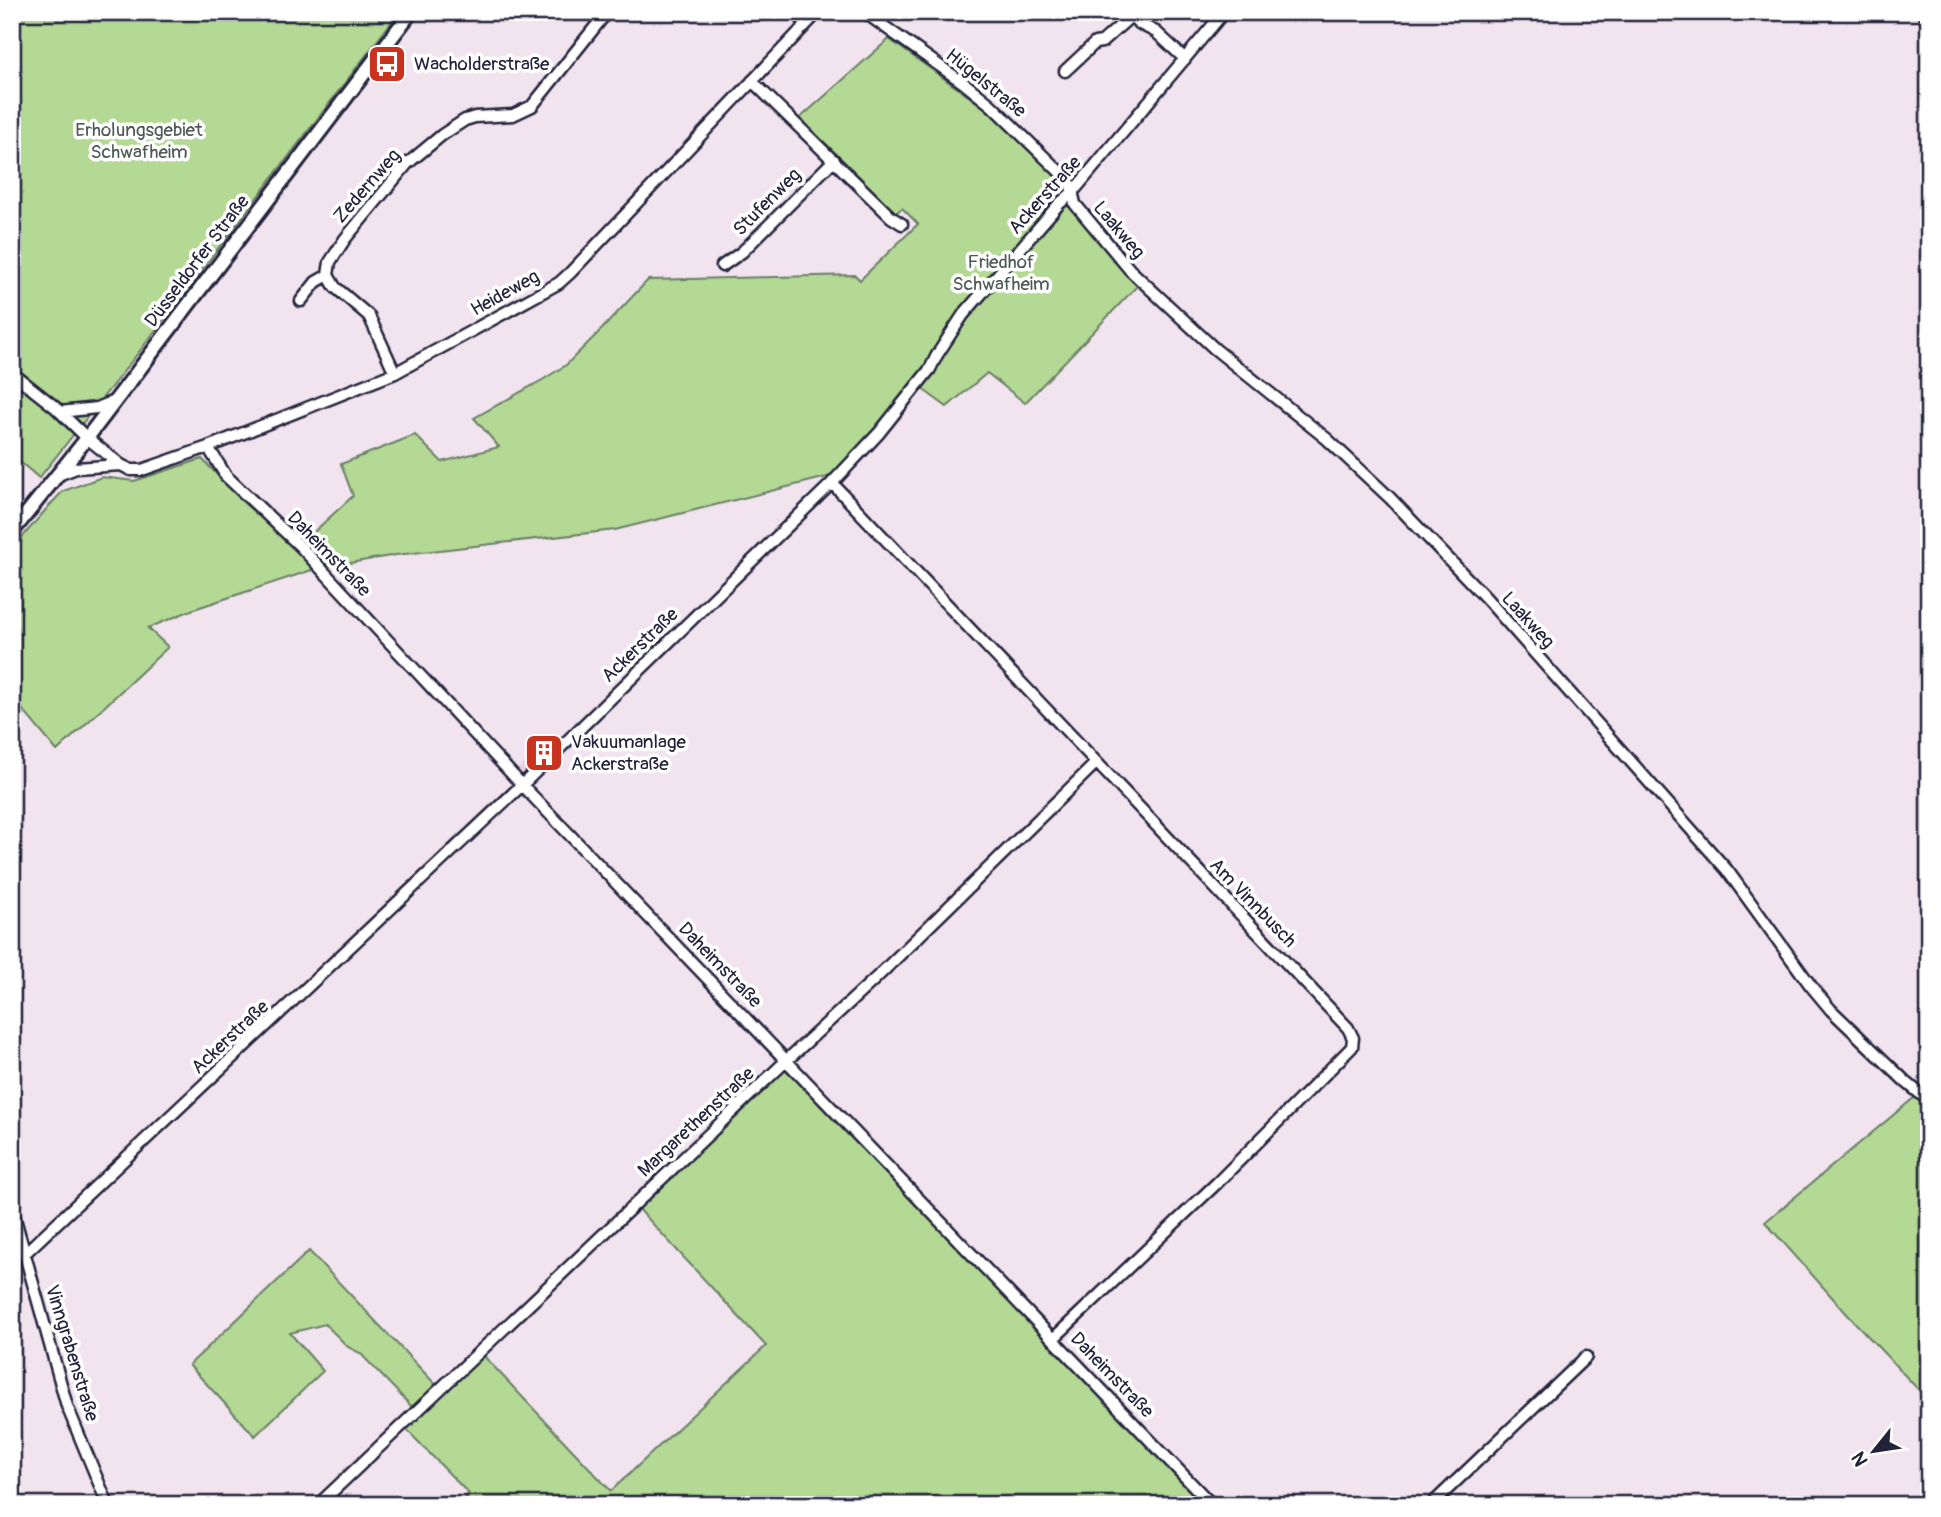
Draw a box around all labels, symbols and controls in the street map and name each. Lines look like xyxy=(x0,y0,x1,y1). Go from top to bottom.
bus stop icon: Wacholderstraße xyxy=(366,43,408,85)
street label: Hügelstraße xyxy=(941,43,1032,123)
place label: Wacholderstraße xyxy=(414,52,550,76)
park label: Erholungsgebiet Schwafheim xyxy=(75,118,203,164)
street label: Zedernweg xyxy=(328,144,406,228)
street label: Ackerstraße xyxy=(1003,150,1087,239)
street label: Stufenweg xyxy=(728,163,806,241)
street label: Düsseldorfer Straße xyxy=(139,190,255,332)
street label: Laakweg xyxy=(1088,196,1150,264)
park label: Friedhof Schwafheim xyxy=(952,250,1050,296)
street label: Heideweg xyxy=(467,264,543,322)
street label: Daheimstraße xyxy=(282,506,376,602)
street label: Laakweg xyxy=(1496,587,1560,653)
street label: Ackerstraße xyxy=(597,602,684,688)
place label: Vakuumanlage Ackerstraße xyxy=(571,730,686,776)
building icon: Vakuumanlage Ackerstraße xyxy=(523,732,565,774)
street label: Am Vinnbusch xyxy=(1204,853,1302,953)
street label: Daheimstraße xyxy=(673,917,767,1013)
street label: Ackerstraße xyxy=(186,995,274,1079)
street label: Margarethenstraße xyxy=(633,1061,760,1182)
street label: Vinngrabenstraße xyxy=(40,1282,104,1425)
street label: Daheimstraße xyxy=(1065,1327,1159,1423)
north arrow xyxy=(1840,1416,1910,1486)
text: N xyxy=(1846,1447,1874,1471)

